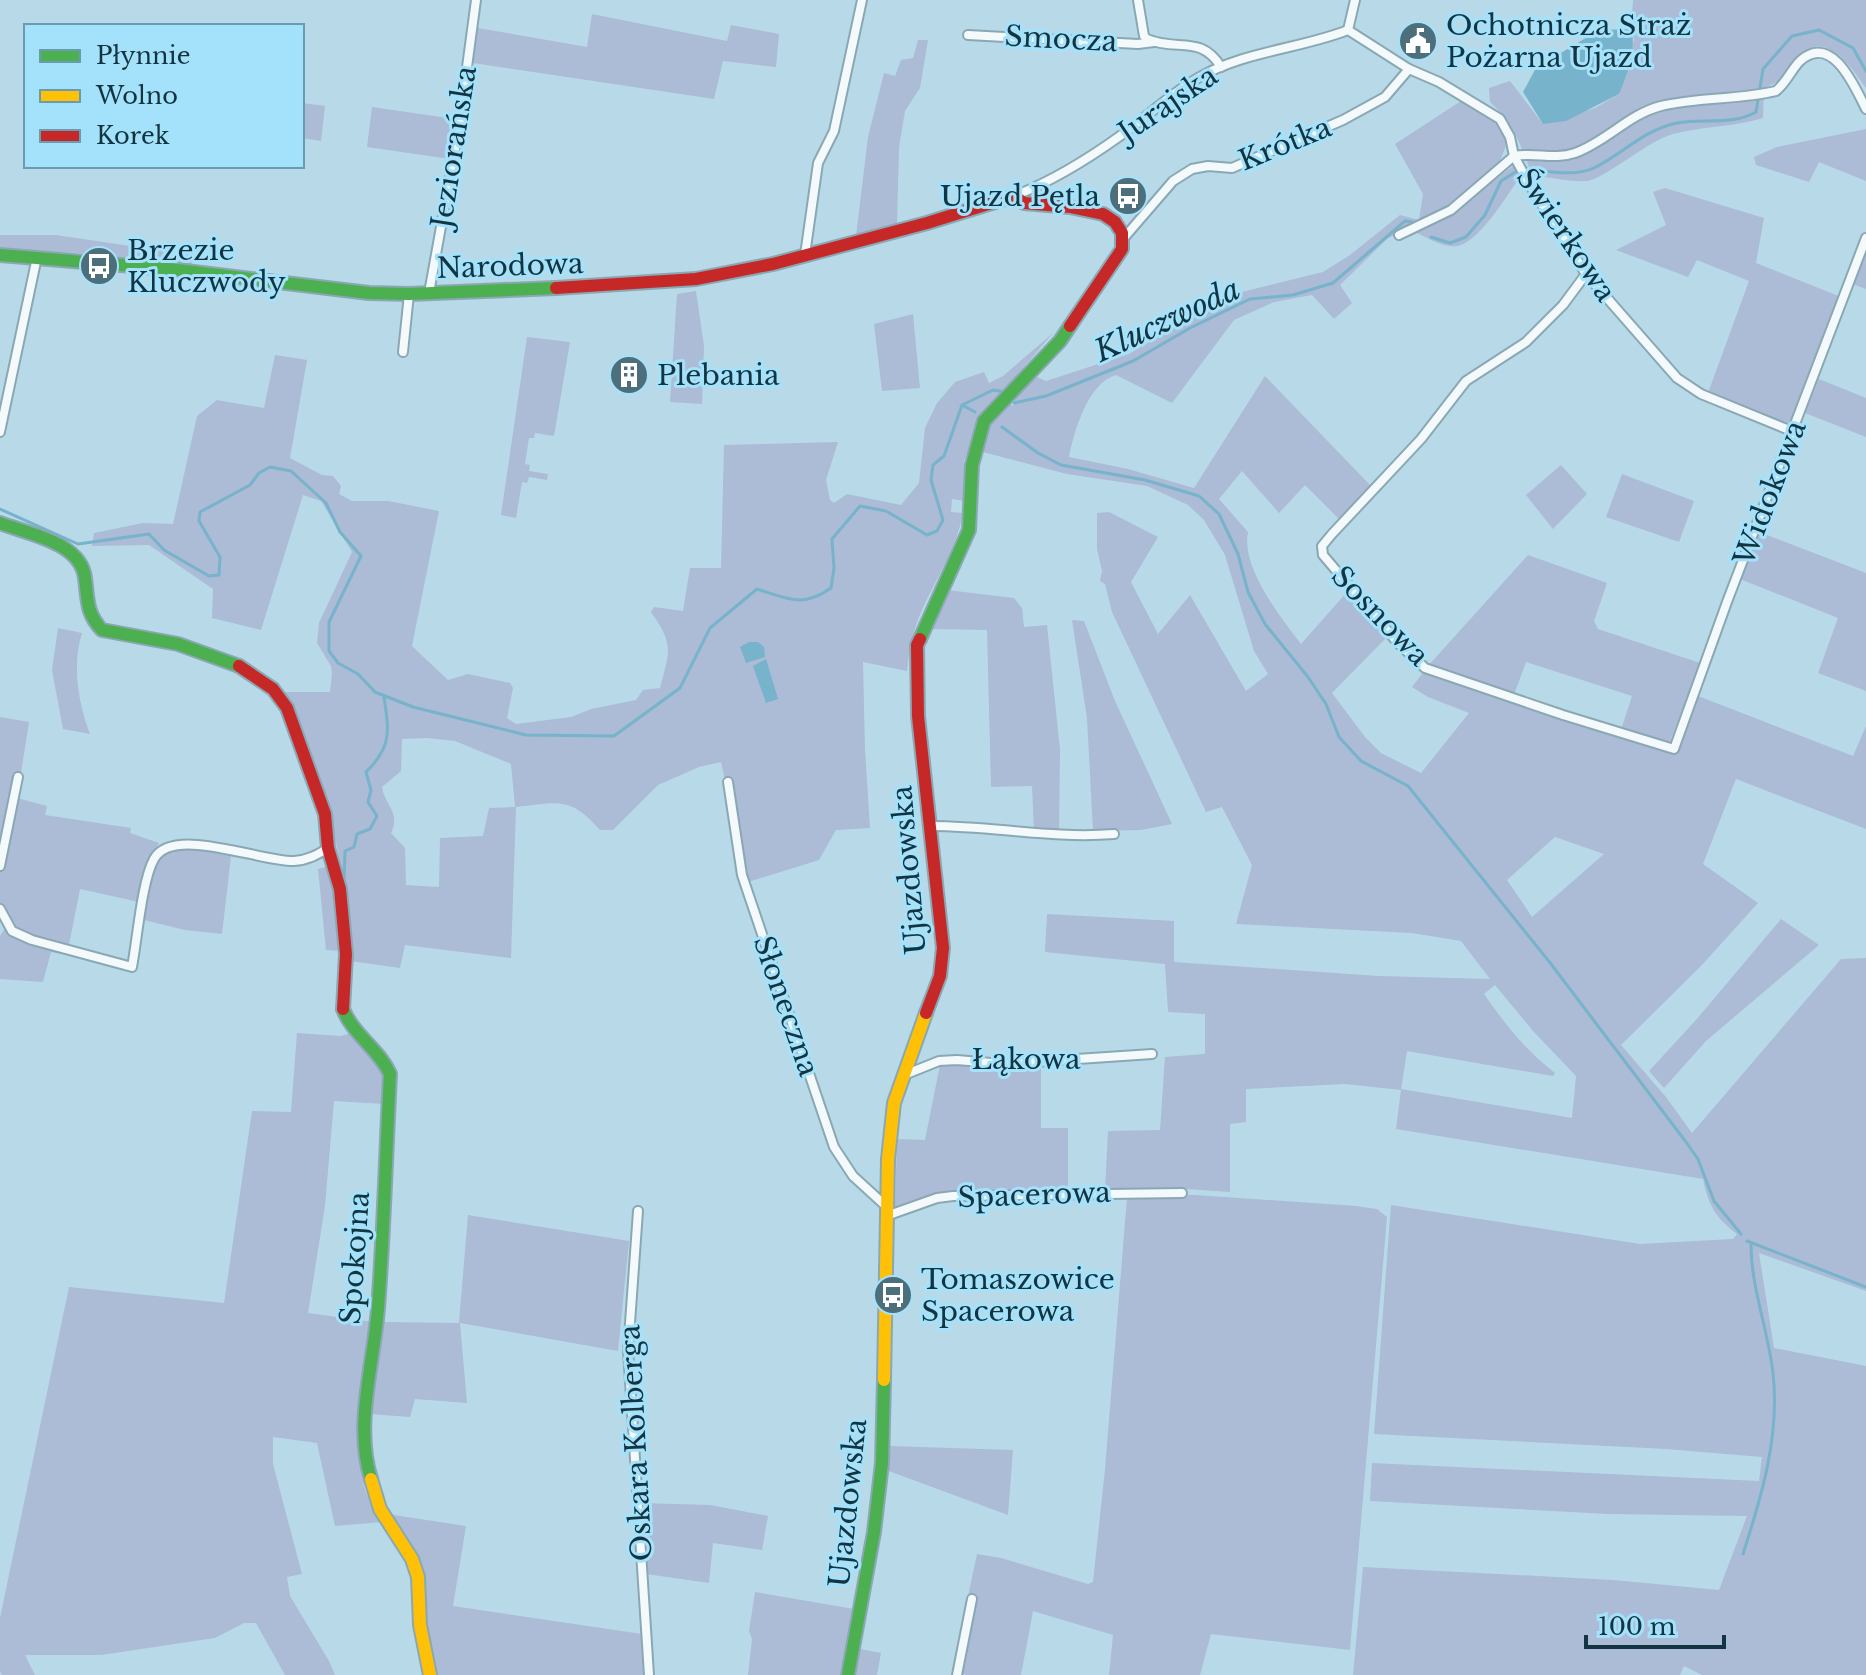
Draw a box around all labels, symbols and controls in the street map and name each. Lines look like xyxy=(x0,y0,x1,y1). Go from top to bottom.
place label: Ochotnicza Straż Pożarna Ujazd xyxy=(1446,8,1691,75)
street label: Smocza xyxy=(1004,19,1119,59)
public building icon: Ochotnicza Straż Pożarna Ujazd xyxy=(1397,20,1439,62)
legend xyxy=(24,24,304,168)
text: Płynnie xyxy=(96,41,191,70)
street label: Jurajska xyxy=(1108,58,1225,152)
street label: Jeziorańska xyxy=(423,63,484,234)
text: Wolno xyxy=(95,81,178,110)
street label: Krótka xyxy=(1234,110,1337,178)
text: Korek xyxy=(96,121,170,150)
street label: Świerkowa xyxy=(1509,162,1624,309)
bus stop icon: Ujazd Pętla xyxy=(1107,175,1149,217)
place label: Ujazd Pętla xyxy=(940,179,1100,214)
place label: Brzezie Kluczwody xyxy=(127,233,286,300)
bus stop icon: Brzezie Kluczwody xyxy=(78,245,120,287)
street label: Narodowa xyxy=(436,246,584,286)
water label: Kluczwoda xyxy=(1087,270,1246,370)
building icon: Plebania xyxy=(608,354,650,396)
place label: Plebania xyxy=(657,358,780,393)
street label: Widokowa xyxy=(1726,415,1814,571)
street label: Sosnowa xyxy=(1324,559,1436,674)
street label: Ujazdowska xyxy=(884,784,934,956)
street label: Słoneczna xyxy=(746,931,827,1081)
street label: Łąkowa xyxy=(972,1042,1081,1077)
street label: Spacerowa xyxy=(957,1175,1112,1215)
street label: Spokojna xyxy=(333,1190,377,1326)
place label: Tomaszowice Spacerowa xyxy=(921,1262,1115,1329)
bus stop icon: Tomaszowice Spacerowa xyxy=(872,1274,914,1316)
street label: Oskara Kolberga xyxy=(612,1323,660,1562)
street label: Ujazdowska xyxy=(822,1417,874,1589)
scale bar xyxy=(1586,1599,1724,1649)
text: 100 m xyxy=(1598,1612,1676,1641)

